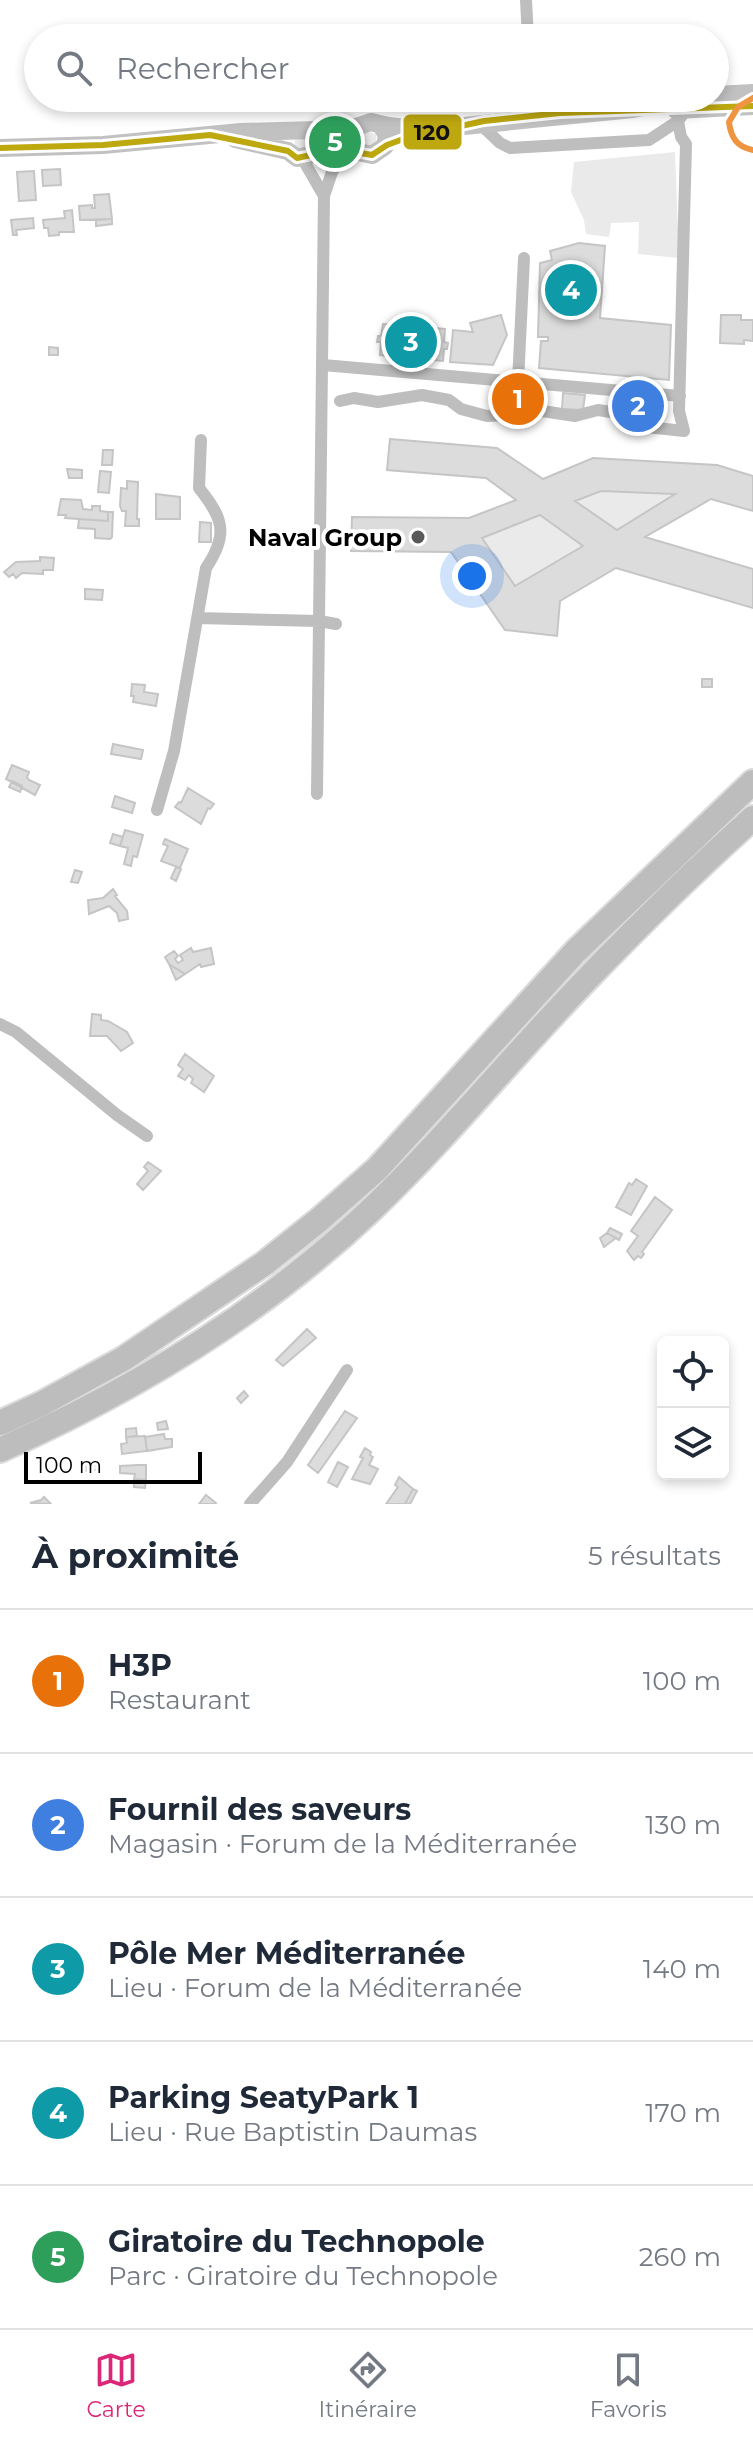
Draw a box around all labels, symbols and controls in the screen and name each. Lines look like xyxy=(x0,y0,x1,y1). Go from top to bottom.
search box xyxy=(24,24,729,112)
icon: search xyxy=(52,46,96,90)
text: Rechercher xyxy=(116,50,290,87)
pin: 5 xyxy=(309,112,361,172)
line badge: 120 xyxy=(402,113,463,151)
text: 120 xyxy=(414,119,450,146)
pin: 4 xyxy=(545,260,597,320)
pin: 3 xyxy=(385,312,437,372)
pin: 1 xyxy=(492,369,544,429)
pin: 2 xyxy=(612,376,664,436)
place label: Naval Group xyxy=(248,523,402,552)
marker: Naval Group xyxy=(409,528,427,546)
your location xyxy=(452,556,492,596)
map controls xyxy=(657,1336,729,1480)
button: locate xyxy=(657,1336,729,1408)
button: layers xyxy=(657,1408,729,1480)
scale bar xyxy=(24,1448,202,1484)
text: 100 m xyxy=(36,1452,102,1479)
text: À proximité xyxy=(32,1535,239,1577)
text: 5 résultats xyxy=(588,1540,721,1572)
text: H3P xyxy=(108,1647,172,1684)
text: 1 xyxy=(53,1665,63,1697)
text: 100 m xyxy=(643,1665,721,1697)
text: Restaurant xyxy=(108,1684,251,1716)
text: Fournil des saveurs xyxy=(108,1791,411,1828)
text: 2 xyxy=(50,1809,66,1841)
text: 130 m xyxy=(645,1809,721,1841)
text: Magasin · Forum de la Méditerranée xyxy=(108,1828,577,1860)
text: Pôle Mer Méditerranée xyxy=(108,1935,465,1972)
text: 3 xyxy=(50,1953,66,1985)
text: 140 m xyxy=(643,1953,721,1985)
text: Lieu · Forum de la Méditerranée xyxy=(108,1972,522,2004)
text: Parking SeatyPark 1 xyxy=(108,2079,419,2116)
text: 4 xyxy=(49,2097,67,2129)
text: 170 m xyxy=(645,2097,721,2129)
text: Lieu · Rue Baptistin Daumas xyxy=(108,2116,477,2148)
text: Giratoire du Technopole xyxy=(108,2223,485,2260)
text: 5 xyxy=(50,2241,66,2273)
text: 260 m xyxy=(639,2241,721,2273)
text: Parc · Giratoire du Technopole xyxy=(108,2260,498,2292)
tab: Carte xyxy=(86,2348,146,2423)
tab: Itinéraire xyxy=(319,2348,417,2423)
tab: Favoris xyxy=(590,2348,667,2423)

